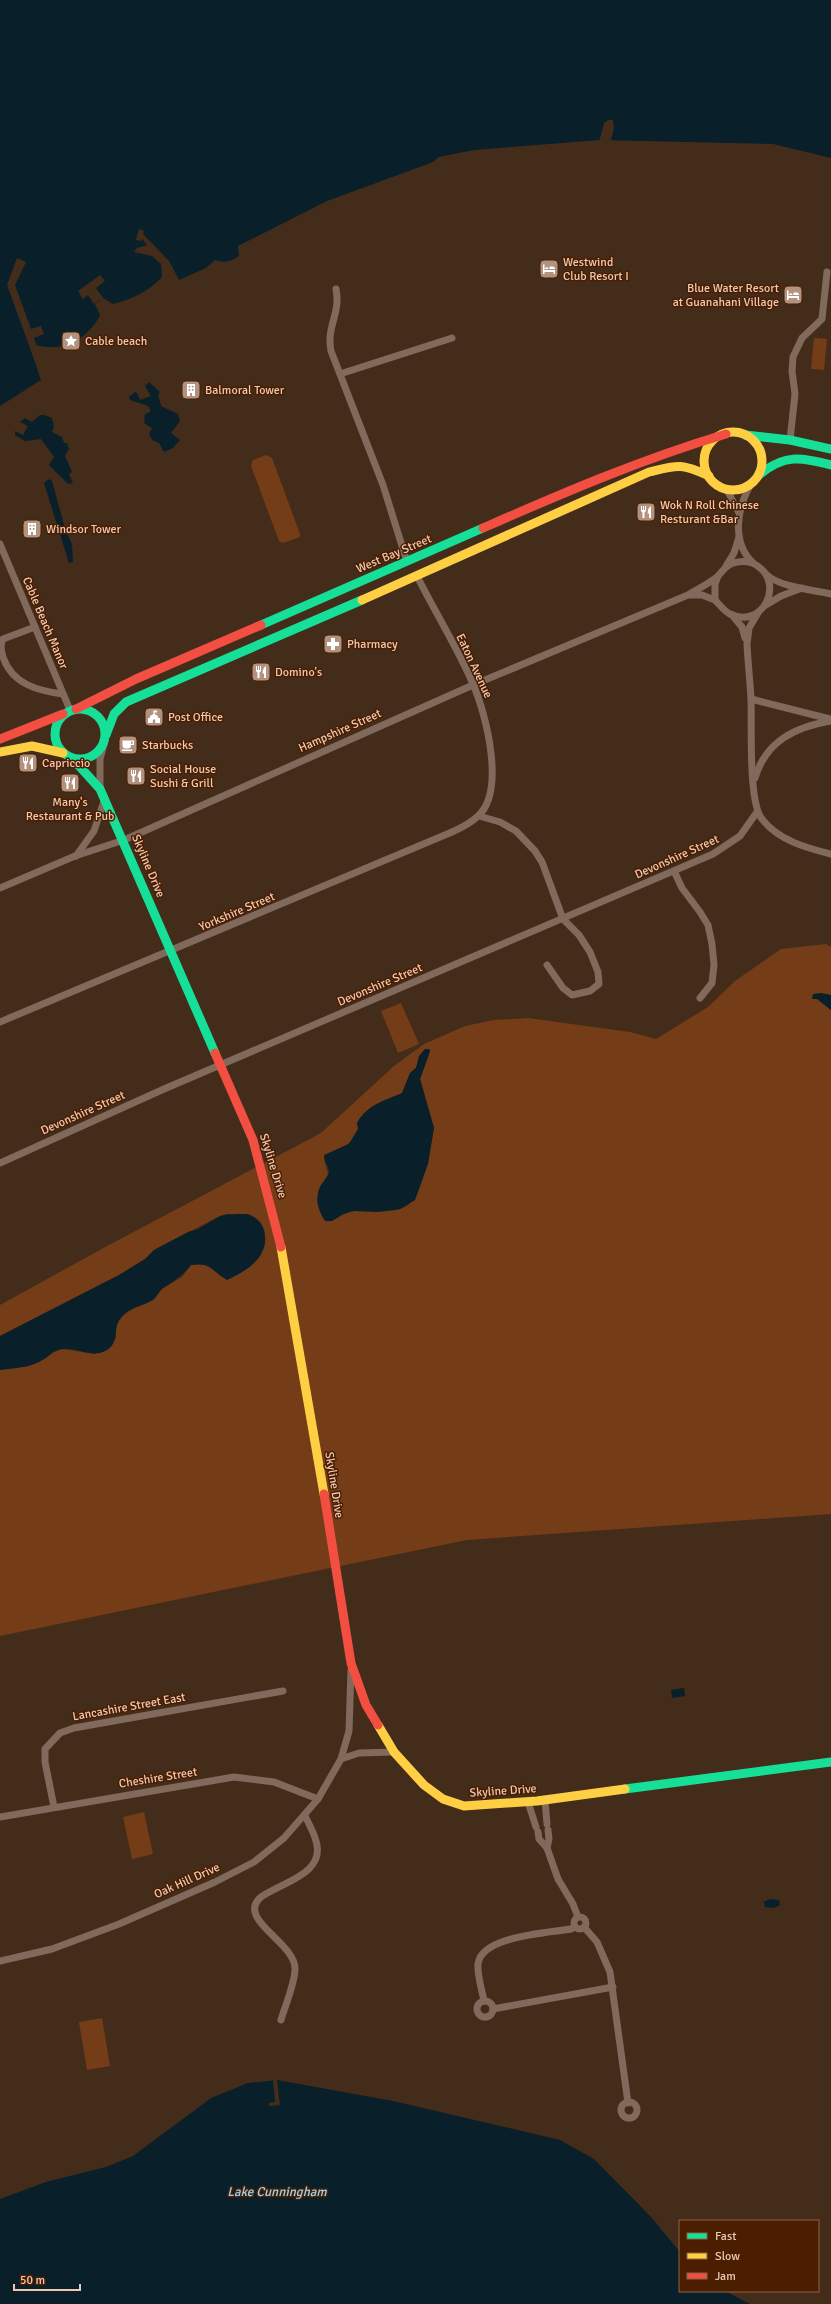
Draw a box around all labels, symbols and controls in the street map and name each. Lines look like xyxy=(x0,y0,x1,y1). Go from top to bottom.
place label: Westwind Club Resort I xyxy=(563,255,629,284)
hotel icon: Westwind Club Resort I xyxy=(538,258,560,280)
place label: Blue Water Resort at Guanahani Village xyxy=(673,281,779,310)
hotel icon: Blue Water Resort at Guanahani Village xyxy=(782,284,804,306)
place icon: Cable beach xyxy=(60,330,82,352)
place label: Cable beach xyxy=(85,334,147,349)
building icon: Balmoral Tower xyxy=(180,379,202,401)
place label: Balmoral Tower xyxy=(205,383,285,398)
place label: Wok N Roll Chinese Resturant &Bar xyxy=(660,498,759,527)
restaurant icon: Wok N Roll Chinese Resturant &Bar xyxy=(635,501,657,523)
building icon: Windsor Tower xyxy=(21,518,43,540)
place label: Windsor Tower xyxy=(46,522,121,537)
street label: West Bay Street xyxy=(354,531,434,577)
street label: Cable Beach Manor xyxy=(19,575,71,672)
street label: Eaton Avenue xyxy=(452,631,496,701)
pharmacy icon: Pharmacy xyxy=(322,633,344,655)
place label: Pharmacy xyxy=(347,637,398,652)
restaurant icon: Domino's xyxy=(250,661,272,683)
place label: Domino's xyxy=(275,665,322,680)
public building icon: Post Office xyxy=(143,706,165,728)
street label: Hampshire Street xyxy=(296,706,384,756)
place label: Post Office xyxy=(168,710,223,725)
cafe icon: Starbucks xyxy=(117,734,139,756)
place label: Starbucks xyxy=(142,738,193,753)
restaurant icon: Capriccio xyxy=(17,752,39,774)
place label: Capriccio xyxy=(42,756,90,771)
place label: Social House Sushi & Grill xyxy=(150,762,216,791)
restaurant icon: Social House Sushi & Grill xyxy=(125,765,147,787)
restaurant icon: Many's Restaurant & Pub xyxy=(59,772,81,794)
place label: Many's Restaurant & Pub xyxy=(26,795,114,824)
street label: Skyline Drive xyxy=(128,832,168,900)
street label: Devonshire Street xyxy=(632,832,722,882)
street label: Yorkshire Street xyxy=(197,889,277,935)
street label: Devonshire Street xyxy=(335,960,425,1010)
street label: Devonshire Street xyxy=(38,1088,128,1138)
street label: Skyline Drive xyxy=(256,1132,290,1200)
street label: Skyline Drive xyxy=(321,1451,347,1519)
street label: Lancashire Street East xyxy=(71,1690,187,1724)
street label: Cheshire Street xyxy=(118,1764,198,1792)
street label: Skyline Drive xyxy=(469,1781,537,1801)
street label: Oak Hill Drive xyxy=(152,1860,222,1902)
water label: Lake Cunningham xyxy=(227,2184,327,2200)
legend xyxy=(679,2220,819,2292)
text: Fast xyxy=(715,2229,736,2244)
text: Slow xyxy=(715,2249,740,2264)
scale bar xyxy=(14,2266,80,2292)
text: Jam xyxy=(715,2269,736,2284)
text: 50 m xyxy=(20,2273,45,2288)

